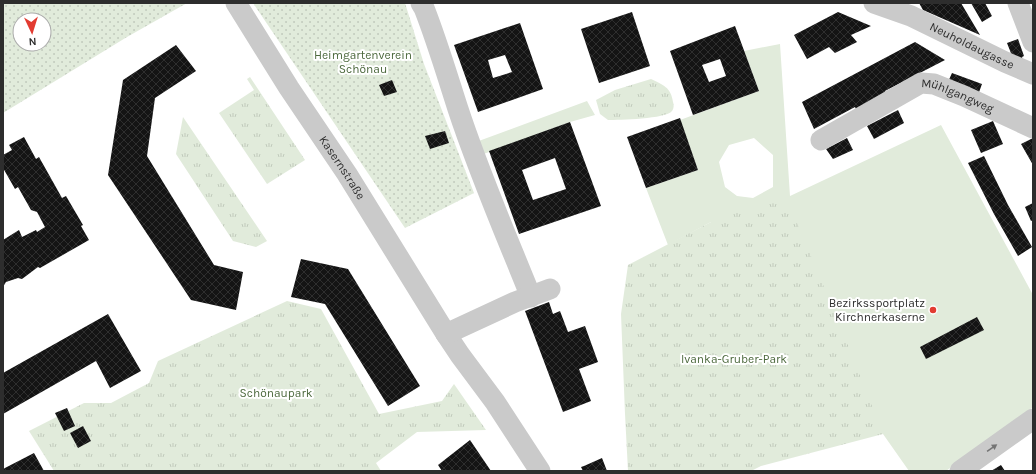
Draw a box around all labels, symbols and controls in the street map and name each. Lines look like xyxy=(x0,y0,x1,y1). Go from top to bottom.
north arrow xyxy=(12,12,52,52)
street label: Neuholdaugasse xyxy=(927,19,1016,72)
text: N xyxy=(28,35,37,48)
park label: Heimgartenverein Schönau xyxy=(314,48,412,76)
street label: Mühlgangweg xyxy=(921,76,996,116)
street label: Kasernstraße xyxy=(316,133,368,202)
place label: Bezirkssportplatz Kirchnerkaserne xyxy=(829,296,925,324)
marker: Bezirkssportplatz Kirchnerkaserne xyxy=(928,305,938,315)
park label: Ivanka-Gruber-Park xyxy=(681,352,787,366)
park label: Schönaupark xyxy=(239,386,313,400)
one-way arrow xyxy=(987,444,997,452)

